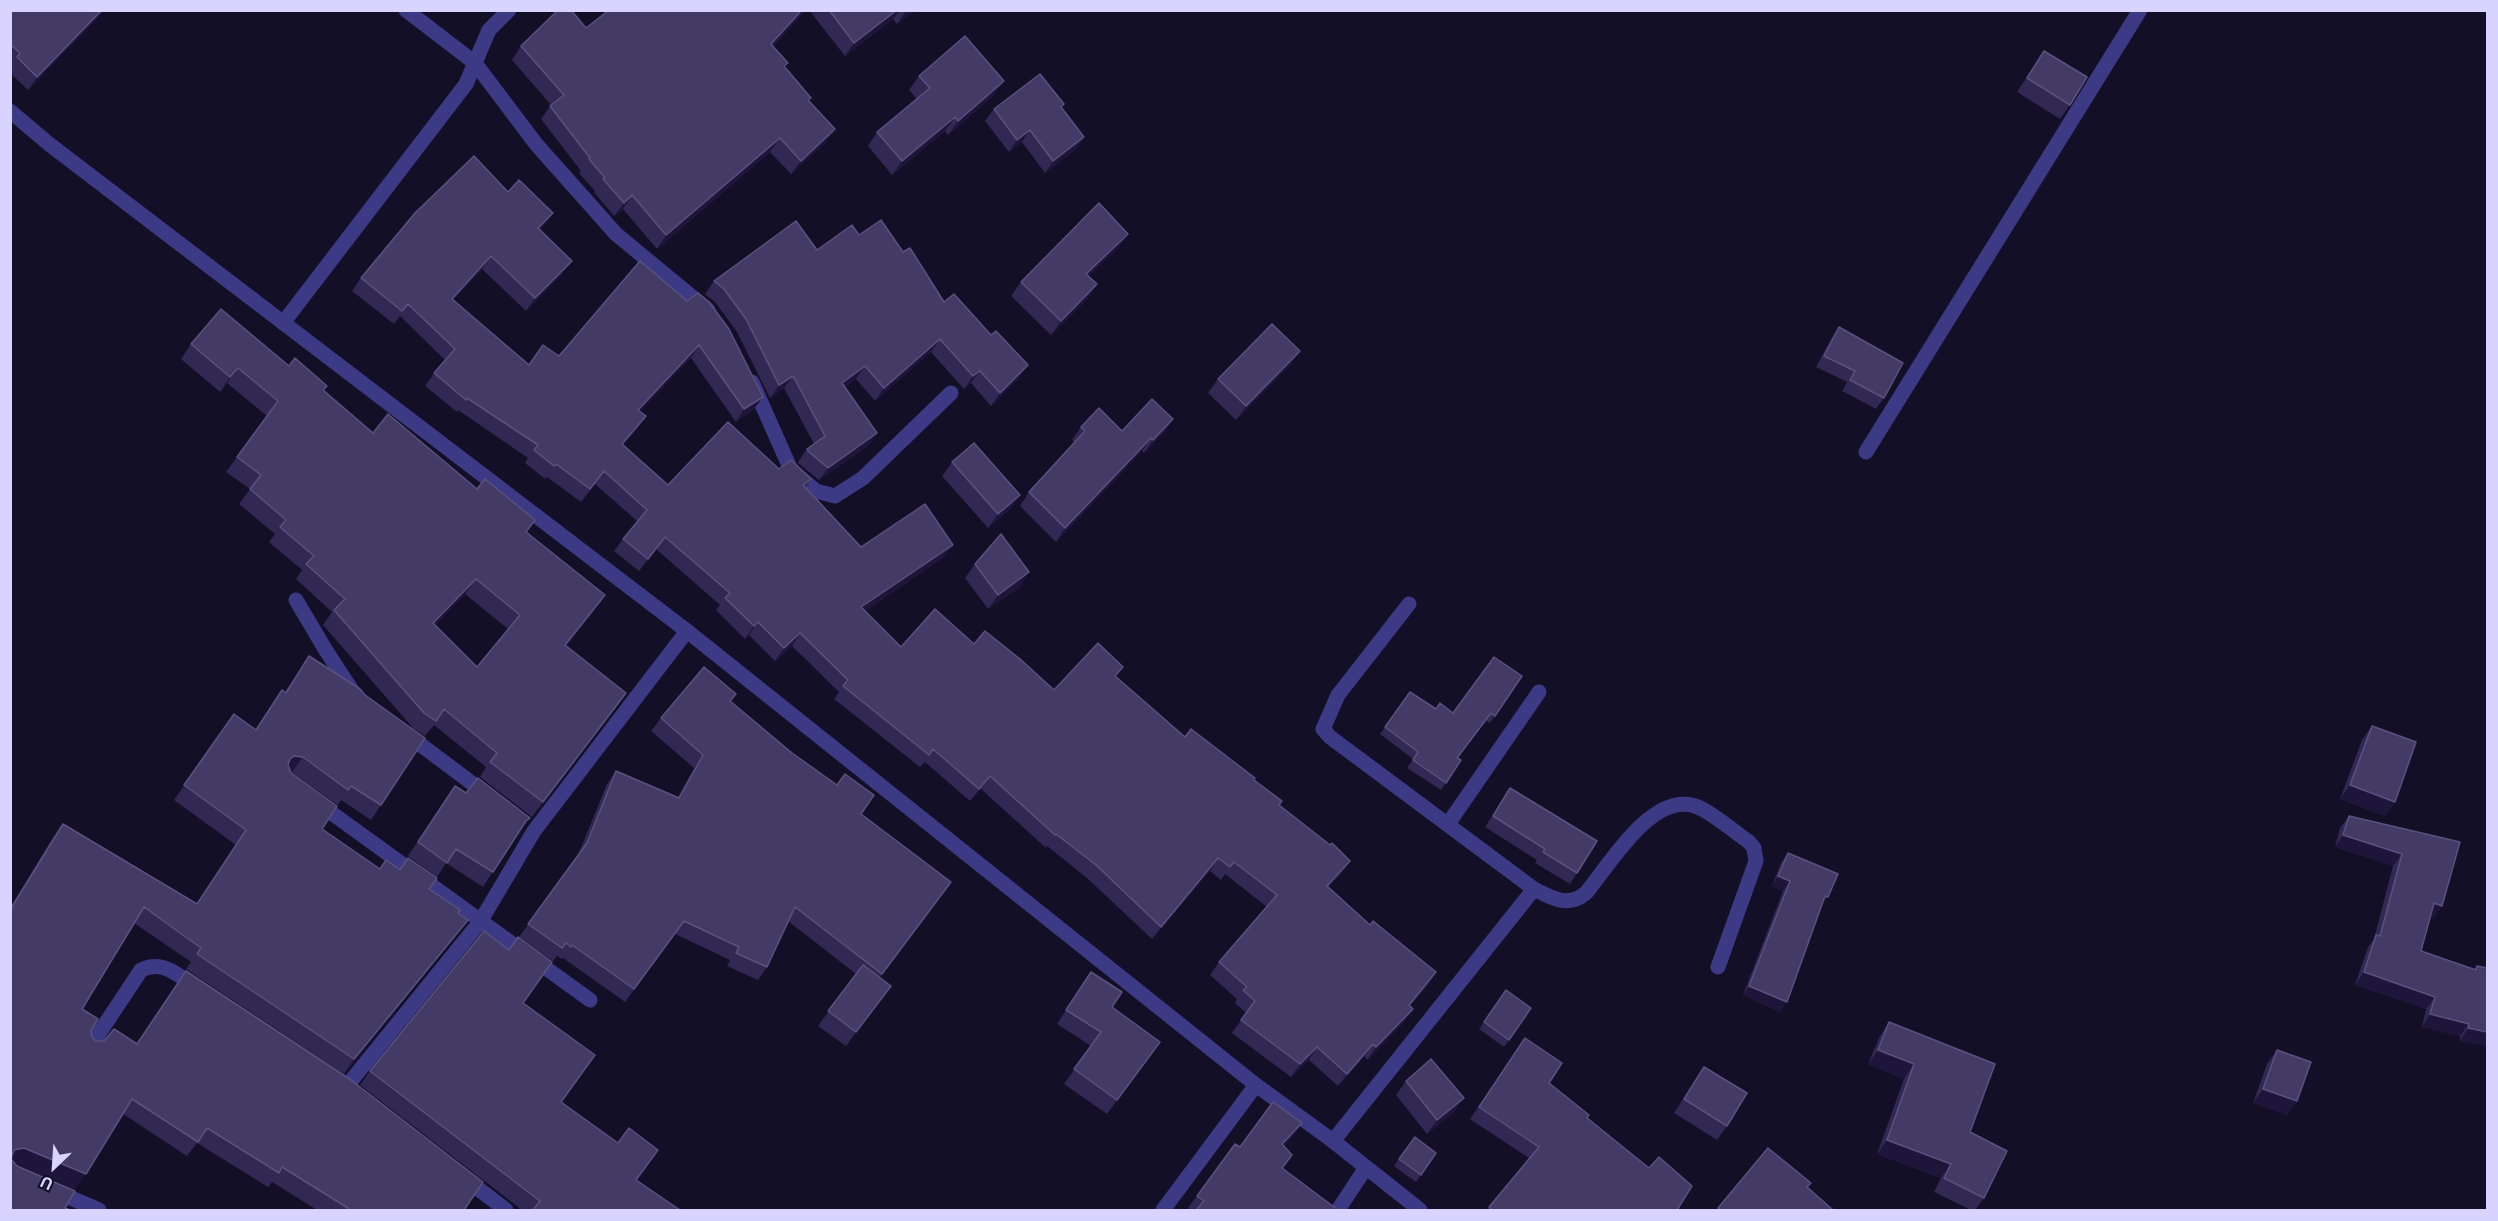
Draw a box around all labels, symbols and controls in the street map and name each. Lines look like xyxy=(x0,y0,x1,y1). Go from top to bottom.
north arrow xyxy=(24,1137,84,1197)
text: U xyxy=(36,1171,57,1196)

